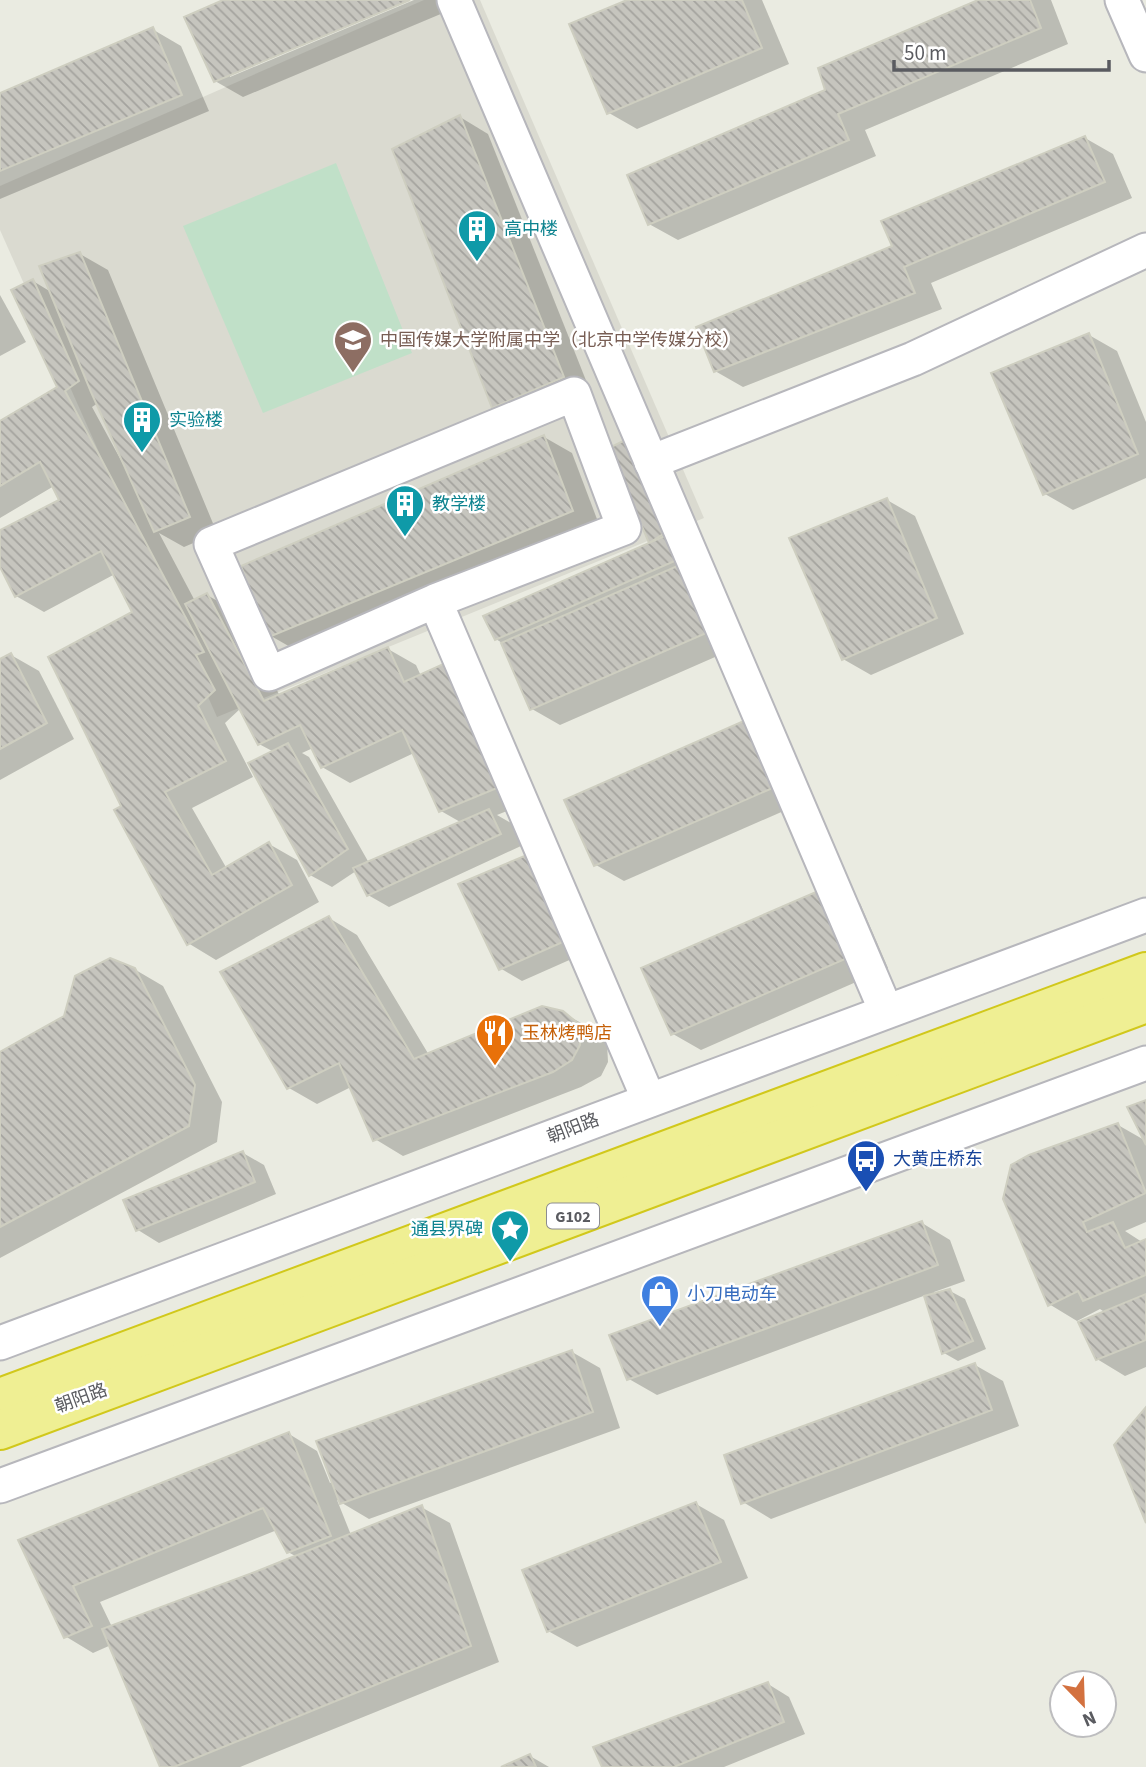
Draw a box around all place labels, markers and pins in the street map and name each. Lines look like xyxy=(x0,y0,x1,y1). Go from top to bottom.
building icon: 高中楼 xyxy=(456,208,498,263)
place label: 高中楼 xyxy=(504,217,558,242)
school or university icon: 中国传媒大学附属中学（北京中学传媒分校） xyxy=(332,319,374,374)
place label: 中国传媒大学附属中学（北京中学传媒分校） xyxy=(380,328,740,353)
building icon: 实验楼 xyxy=(121,399,163,454)
place label: 实验楼 xyxy=(169,408,223,433)
building icon: 教学楼 xyxy=(384,483,426,538)
place label: 教学楼 xyxy=(432,492,486,517)
restaurant icon: 玉林烤鸭店 xyxy=(474,1012,516,1067)
place label: 玉林烤鸭店 xyxy=(522,1021,612,1046)
bus stop icon: 大黄庄桥东 xyxy=(845,1138,887,1193)
place label: 大黄庄桥东 xyxy=(893,1147,983,1172)
place icon: 通县界碑 xyxy=(489,1208,531,1263)
place label: 通县界碑 xyxy=(411,1217,483,1242)
shop icon: 小刀电动车 xyxy=(639,1273,681,1328)
place label: 小刀电动车 xyxy=(687,1282,777,1307)

